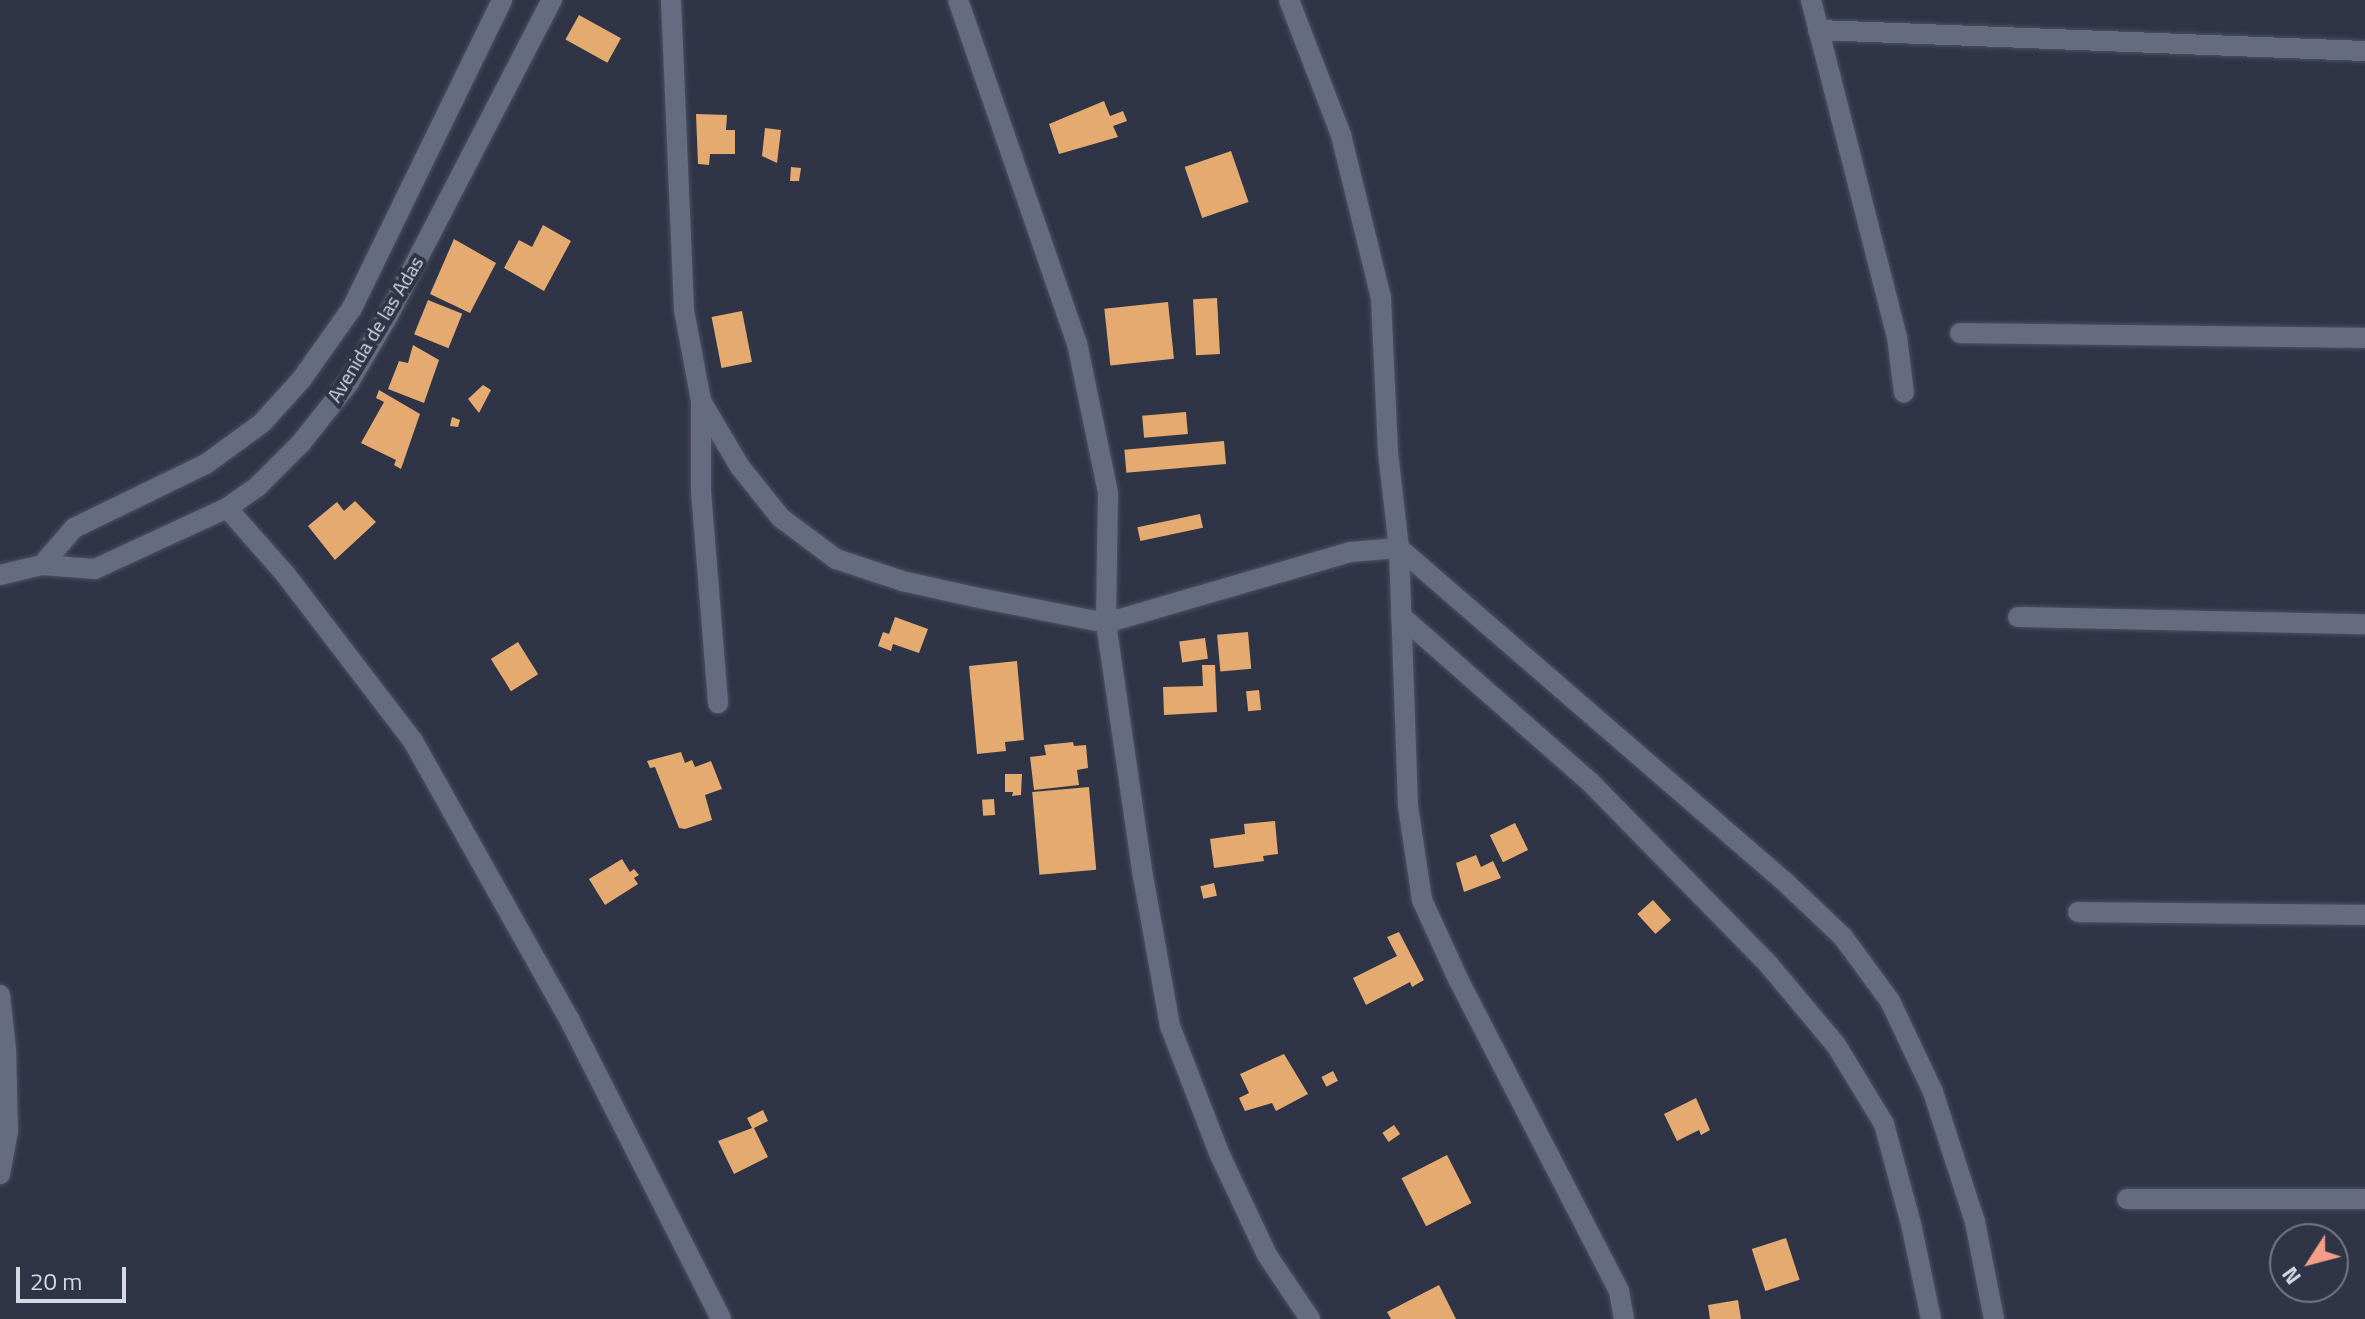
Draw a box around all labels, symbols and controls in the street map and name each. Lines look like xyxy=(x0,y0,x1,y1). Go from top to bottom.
street label: Avenida de las Adas xyxy=(322,252,428,406)
north arrow xyxy=(2269,1223,2349,1303)
scale bar xyxy=(20,1251,130,1301)
text: N xyxy=(2273,1260,2309,1292)
text: 20 m xyxy=(30,1263,82,1299)

